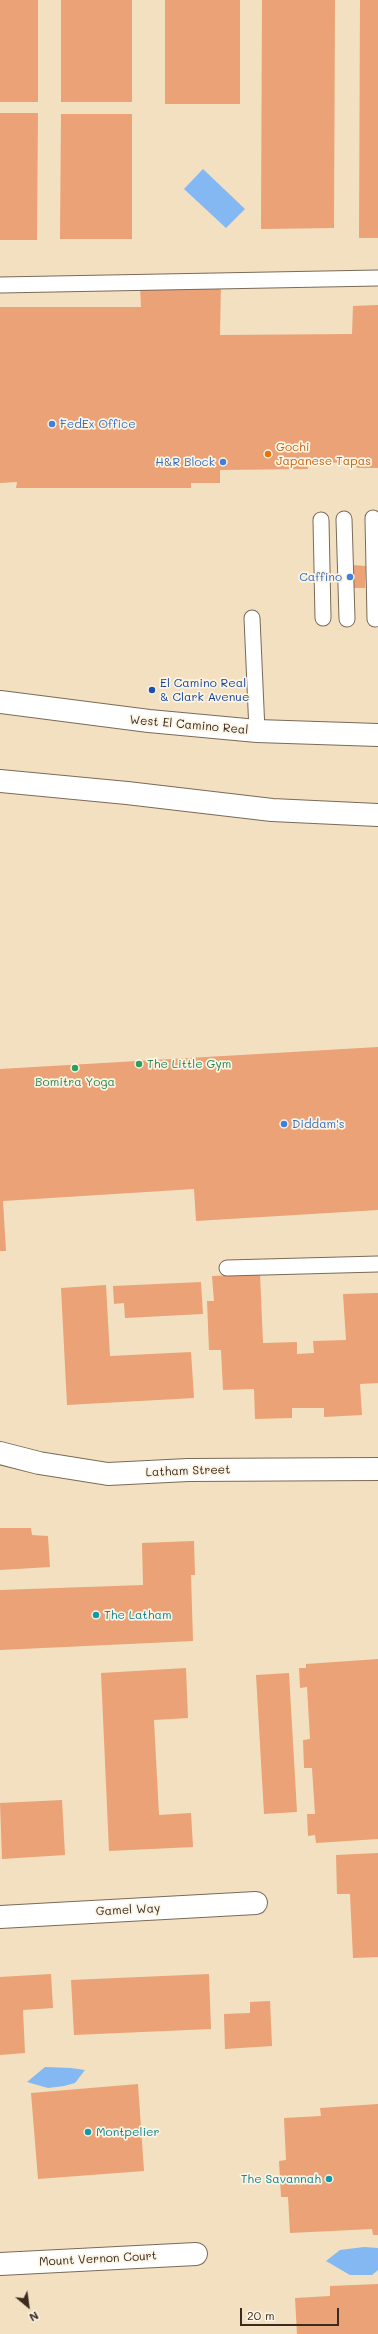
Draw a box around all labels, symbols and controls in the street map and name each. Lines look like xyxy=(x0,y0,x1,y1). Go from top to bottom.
place label: FedEx Office xyxy=(60,417,136,431)
marker: FedEx Office xyxy=(47,419,57,429)
place label: Gochi Japanese Tapas xyxy=(276,440,371,468)
marker: Gochi Japanese Tapas xyxy=(263,449,273,459)
place label: H&R Block xyxy=(155,455,215,469)
marker: H&R Block xyxy=(218,457,228,467)
place label: Caffino xyxy=(299,570,342,584)
marker: Caffino xyxy=(345,572,355,582)
place label: El Camino Real & Clark Avenue xyxy=(160,676,249,704)
marker: El Camino Real & Clark Avenue xyxy=(147,685,157,695)
street label: West El Camino Real xyxy=(129,713,249,737)
place label: The Little Gym xyxy=(147,1057,231,1071)
marker: The Little Gym xyxy=(134,1059,144,1069)
marker: Bomitra Yoga xyxy=(70,1063,80,1073)
place label: Bomitra Yoga xyxy=(35,1075,115,1089)
place label: Diddam's xyxy=(292,1117,345,1131)
marker: Diddam's xyxy=(279,1119,289,1129)
street label: Latham Street xyxy=(145,1462,231,1480)
place label: The Latham xyxy=(104,1608,172,1622)
marker: The Latham xyxy=(91,1610,101,1620)
street label: Gamel Way xyxy=(95,1901,161,1919)
place label: Montpelier xyxy=(96,2125,160,2139)
marker: Montpelier xyxy=(83,2127,93,2137)
place label: The Savannah xyxy=(241,2172,321,2186)
marker: The Savannah xyxy=(324,2174,334,2184)
street label: Mount Vernon Court xyxy=(39,2249,157,2269)
north arrow xyxy=(8,2286,48,2326)
scale bar xyxy=(242,2300,341,2326)
text: 20 m xyxy=(247,2307,275,2323)
text: N xyxy=(27,2308,41,2326)

